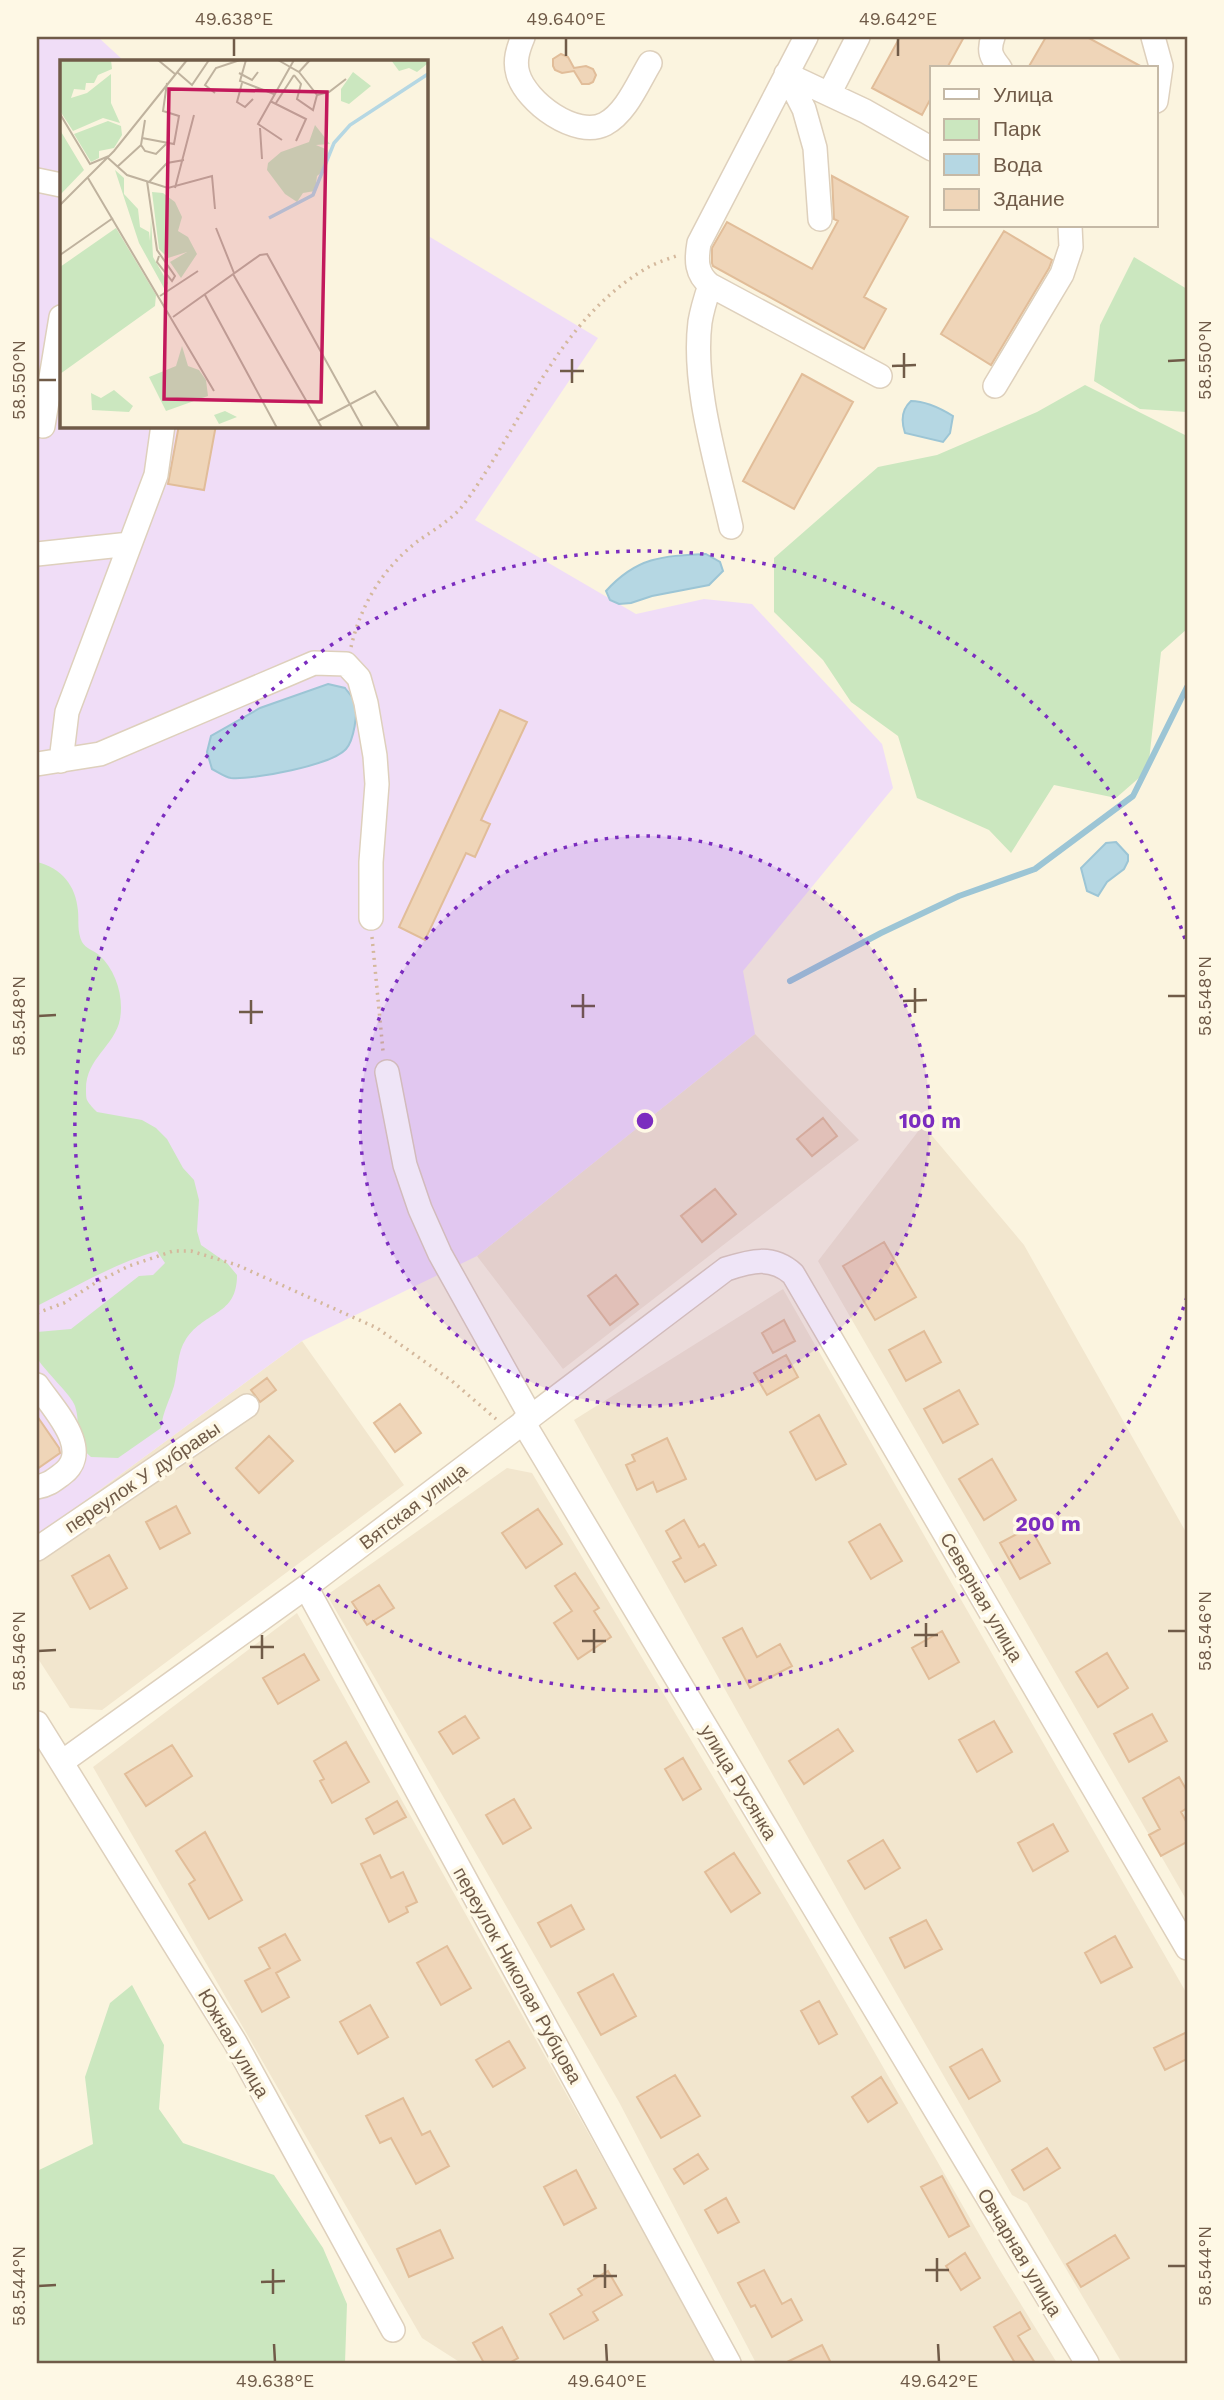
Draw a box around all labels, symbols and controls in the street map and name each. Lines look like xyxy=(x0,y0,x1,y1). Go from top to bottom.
text: 49.638°E xyxy=(195,8,273,29)
text: 49.640°E xyxy=(526,8,606,29)
text: 49.642°E xyxy=(859,8,937,29)
inset map xyxy=(60,60,427,427)
legend xyxy=(930,66,1158,228)
text: Улица xyxy=(993,82,1053,107)
text: Парк xyxy=(993,116,1041,141)
text: Вода xyxy=(993,152,1042,177)
text: Здание xyxy=(993,186,1065,211)
text: 58.550°N xyxy=(1194,320,1215,400)
text: 58.550°N xyxy=(8,340,29,420)
text: 58.548°N xyxy=(1194,956,1215,1036)
text: 58.548°N xyxy=(8,976,29,1056)
text: 100 m xyxy=(899,1108,961,1133)
centre of rings xyxy=(633,1109,657,1133)
street label: переулок У дубравы xyxy=(60,1417,224,1538)
street label: Вятская улица xyxy=(355,1458,472,1554)
text: 200 m xyxy=(1015,1511,1081,1536)
street label: Северная улица xyxy=(935,1529,1028,1666)
text: 58.546°N xyxy=(1194,1591,1215,1671)
text: 58.546°N xyxy=(8,1611,29,1691)
street label: улица Русянка xyxy=(695,1721,782,1844)
street label: переулок Николая Рубцова xyxy=(448,1863,587,2088)
street label: Южная улица xyxy=(193,1985,274,2102)
street label: Овчарная улица xyxy=(972,2184,1067,2321)
text: 58.544°N xyxy=(1194,2226,1215,2306)
text: 58.544°N xyxy=(8,2246,29,2326)
text: 49.638°E xyxy=(236,2370,314,2391)
text: 49.640°E xyxy=(567,2370,647,2391)
text: 49.642°E xyxy=(900,2370,978,2391)

